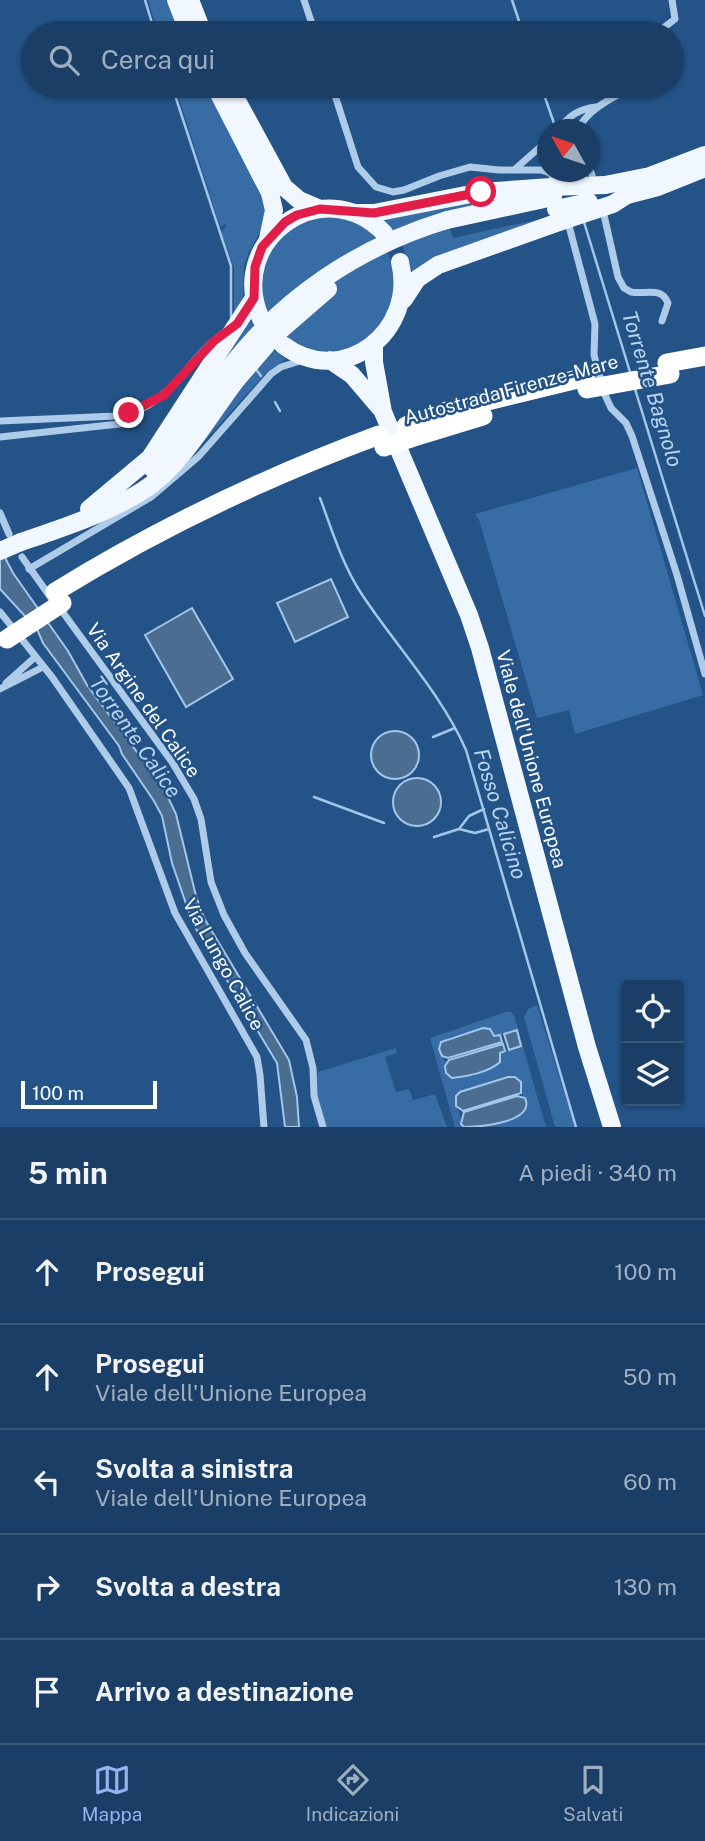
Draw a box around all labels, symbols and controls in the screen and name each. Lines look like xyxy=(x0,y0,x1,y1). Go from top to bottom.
search box xyxy=(21,21,684,98)
icon: search xyxy=(45,41,83,79)
text: Cerca qui xyxy=(101,44,215,75)
north arrow xyxy=(537,119,600,182)
route start xyxy=(465,176,496,207)
water label: Torrente Bagnolo xyxy=(617,308,688,470)
street label: Autostrada Firenze-Mare xyxy=(402,350,620,428)
route end xyxy=(113,397,144,428)
street label: Via Argine del Calice xyxy=(82,619,206,781)
street label: Viale dell'Unione Europea xyxy=(492,648,572,870)
water label: Torrente Calice xyxy=(84,671,187,802)
water label: Fosso Calicino xyxy=(469,745,532,882)
street label: Via Lungo Calice xyxy=(179,894,269,1034)
map controls xyxy=(621,980,684,1106)
button: locate xyxy=(621,980,684,1043)
button: layers xyxy=(621,1043,684,1106)
scale bar xyxy=(21,1078,158,1110)
text: 100 m xyxy=(32,1082,84,1104)
text: 5 min xyxy=(28,1155,108,1191)
text: A piedi · 340 m xyxy=(518,1159,677,1186)
icon: ahead xyxy=(28,1253,66,1291)
text: Prosegui xyxy=(95,1256,205,1287)
text: 100 m xyxy=(614,1258,677,1285)
text: Prosegui xyxy=(95,1348,205,1379)
icon: ahead xyxy=(28,1358,66,1396)
text: 50 m xyxy=(623,1363,677,1390)
text: Viale dell'Unione Europea xyxy=(95,1379,367,1406)
text: Svolta a sinistra xyxy=(95,1453,293,1484)
icon: left xyxy=(28,1463,66,1501)
text: 60 m xyxy=(623,1468,677,1495)
text: Viale dell'Unione Europea xyxy=(95,1484,367,1511)
icon: right xyxy=(28,1568,66,1606)
text: Svolta a destra xyxy=(95,1571,281,1602)
text: 130 m xyxy=(614,1573,677,1600)
icon: arrive xyxy=(28,1673,66,1711)
text: Arrivo a destinazione xyxy=(95,1676,354,1707)
tab: Mappa xyxy=(82,1761,142,1825)
tab: Indicazioni xyxy=(306,1761,399,1825)
tab: Salvati xyxy=(563,1761,623,1825)

